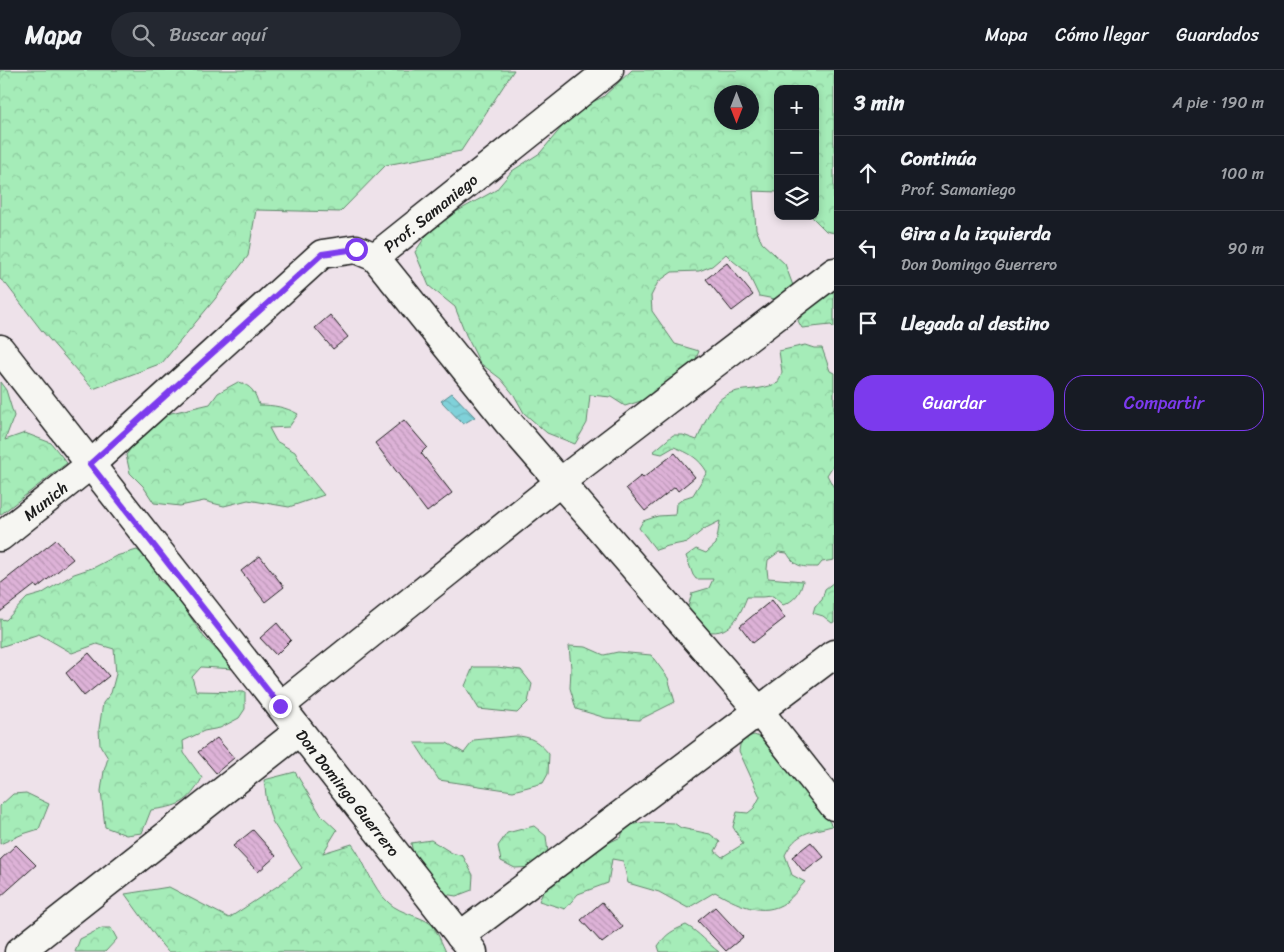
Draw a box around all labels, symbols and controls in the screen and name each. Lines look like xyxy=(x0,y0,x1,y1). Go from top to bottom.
search box xyxy=(111,12,461,57)
text: Mapa xyxy=(25,14,81,56)
text: Buscar aquí xyxy=(169,18,266,51)
text: Mapa xyxy=(985,19,1027,51)
text: Cómo llegar xyxy=(1055,19,1148,51)
text: Guardados xyxy=(1176,19,1259,51)
icon: search xyxy=(129,21,157,49)
text: 3 min xyxy=(854,84,904,122)
north arrow xyxy=(714,85,759,130)
map controls xyxy=(774,85,819,220)
button: + xyxy=(774,85,819,130)
text: A pie · 190 m xyxy=(1172,88,1264,117)
button: − xyxy=(774,130,819,175)
text: Continúa xyxy=(901,142,976,175)
icon: ahead xyxy=(854,159,882,187)
text: 100 m xyxy=(1220,159,1264,188)
street label: Prof. Samaniego xyxy=(377,166,485,260)
button: layers xyxy=(774,175,819,220)
text: Prof. Samaniego xyxy=(901,175,1016,204)
text: Gira a la izquierda xyxy=(901,217,1051,250)
icon: left xyxy=(854,234,882,262)
text: 90 m xyxy=(1228,234,1264,263)
route start xyxy=(345,238,368,261)
text: Don Domingo Guerrero xyxy=(901,250,1057,279)
text: Llegada al destino xyxy=(901,307,1050,340)
icon: arrive xyxy=(854,309,882,337)
button: Guardar xyxy=(854,375,1054,431)
button: Compartir xyxy=(1064,375,1264,431)
street label: Munich xyxy=(17,474,75,528)
route end xyxy=(269,695,292,718)
street label: Don Domingo Guerrero xyxy=(288,723,407,864)

